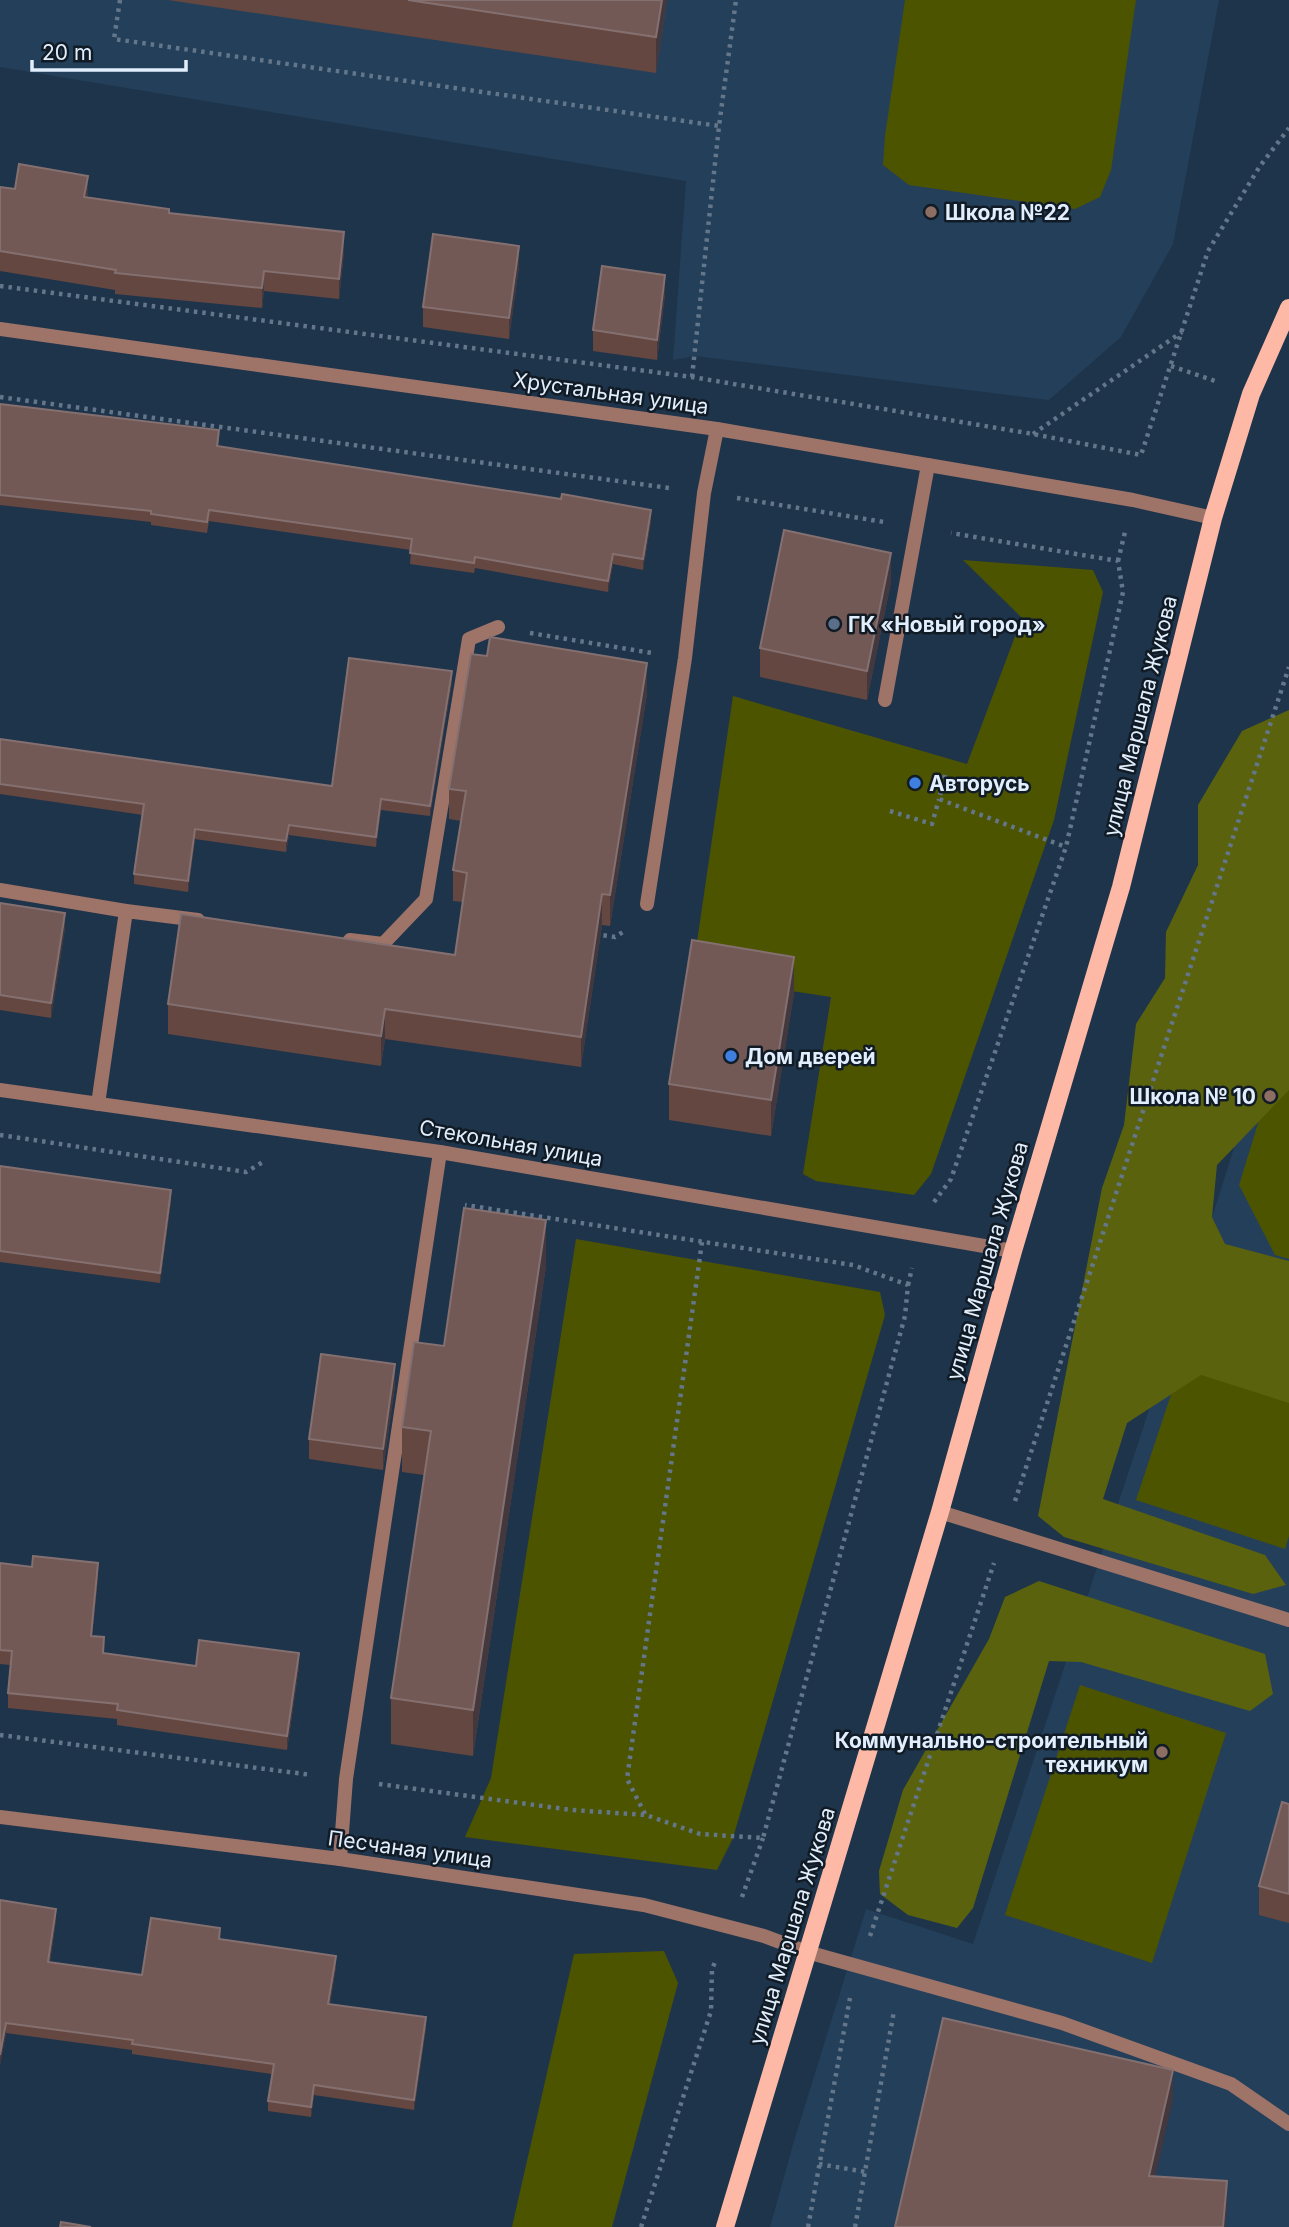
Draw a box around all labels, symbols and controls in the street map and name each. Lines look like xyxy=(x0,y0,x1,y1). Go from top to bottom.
scale bar xyxy=(32,28,186,72)
text: 20 m xyxy=(42,40,92,65)
place label: Школа №22 xyxy=(945,200,1070,225)
marker: Школа №22 xyxy=(923,204,939,220)
street label: Хрустальная улица xyxy=(512,367,710,419)
street label: улица Маршала Жукова xyxy=(1098,593,1182,839)
place label: ГК «Новый город» xyxy=(848,612,1046,637)
marker: ГК «Новый город» xyxy=(826,616,842,632)
place label: Авторусь xyxy=(929,771,1030,796)
marker: Авторусь xyxy=(907,775,923,791)
place label: Дом дверей xyxy=(745,1044,876,1069)
marker: Дом дверей xyxy=(723,1048,739,1064)
place label: Школа № 10 xyxy=(1129,1084,1256,1109)
marker: Школа № 10 xyxy=(1262,1088,1278,1104)
street label: Стекольная улица xyxy=(417,1115,605,1171)
street label: улица Маршала Жукова xyxy=(941,1139,1033,1383)
place label: Коммунально-строительный техникум xyxy=(835,1728,1148,1777)
marker: Коммунально-строительный техникум xyxy=(1154,1744,1170,1760)
street label: улица Маршала Жукова xyxy=(744,1804,840,2048)
street label: Песчаная улица xyxy=(326,1825,494,1873)

